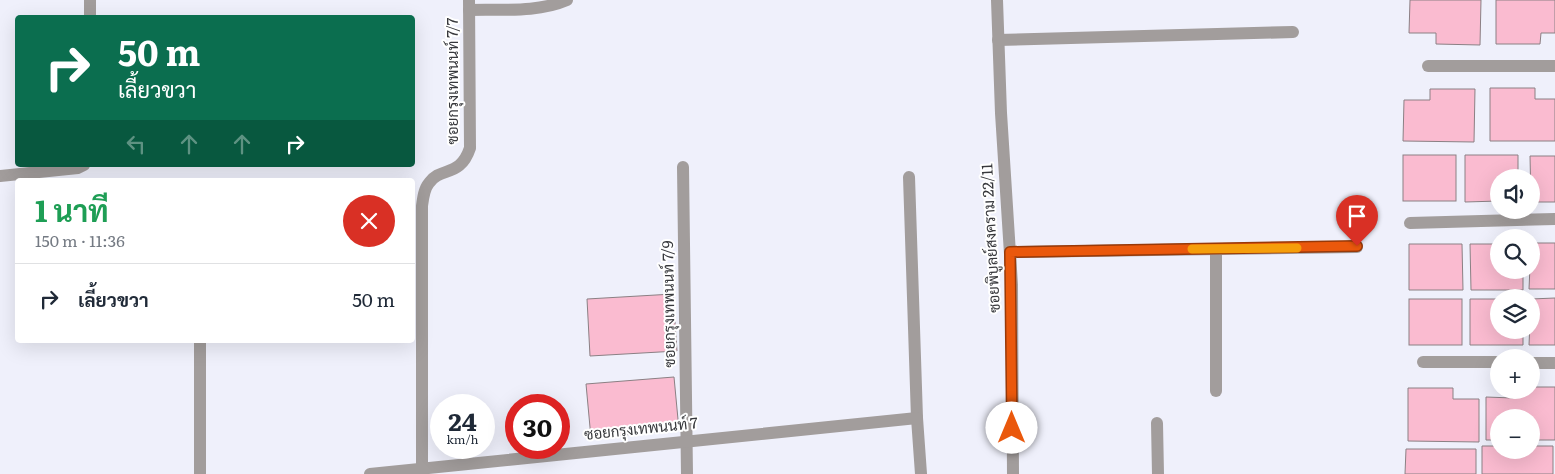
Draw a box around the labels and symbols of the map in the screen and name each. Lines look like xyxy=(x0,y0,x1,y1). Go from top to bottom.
street label: ซอยกรุงเทพนนท์ 7/7 xyxy=(440,17,464,144)
street label: ซอยพิบูลย์สงคราม 22/11 xyxy=(974,163,1005,313)
pin xyxy=(1336,195,1378,246)
street label: ซอยกรุงเทพนนท์ 7/9 xyxy=(655,240,681,368)
speed limit sign: 30 xyxy=(505,394,570,459)
position arrow xyxy=(985,401,1037,453)
street label: ซอยกรุงเทพนนท์ 7 xyxy=(583,410,699,446)

